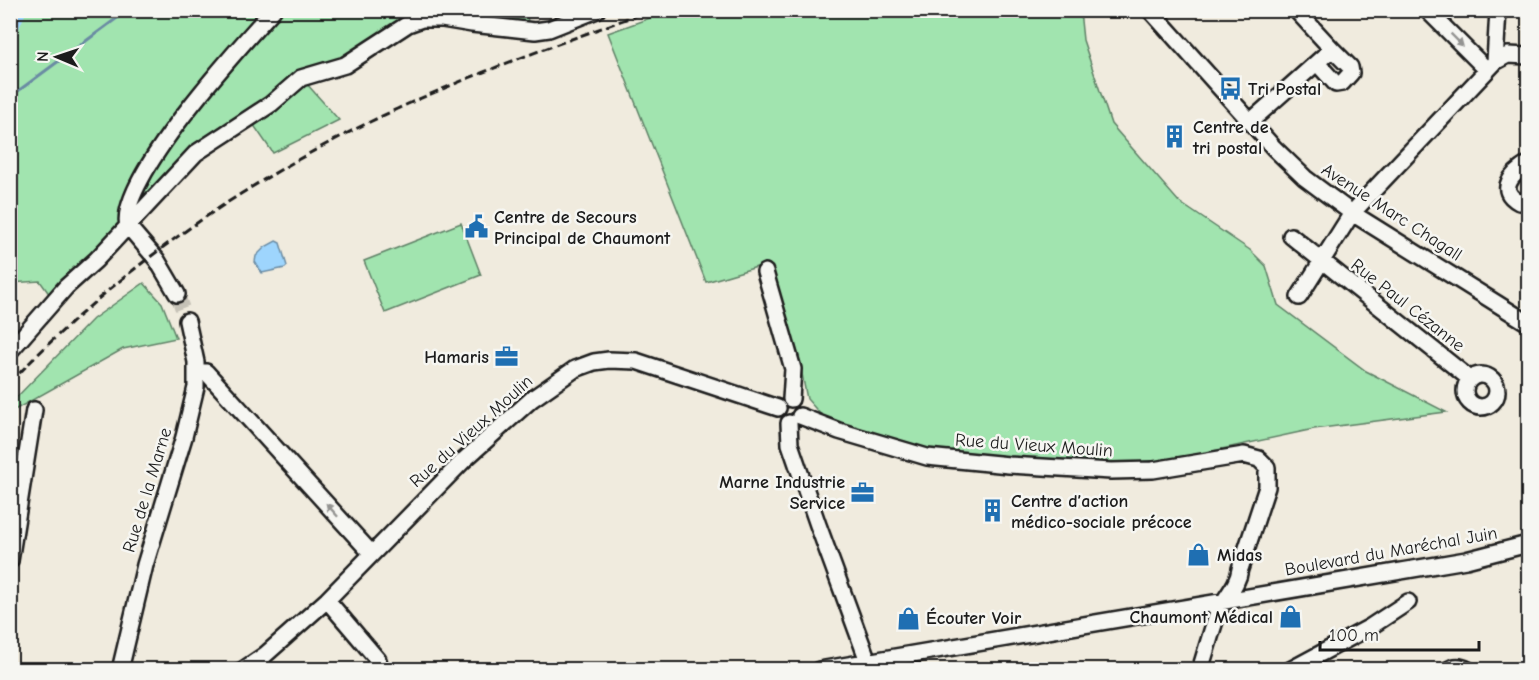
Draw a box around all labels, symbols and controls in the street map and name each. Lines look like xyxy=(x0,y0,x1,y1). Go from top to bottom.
north arrow xyxy=(27,27,87,87)
one-way arrow xyxy=(1450,33,1464,47)
text: N xyxy=(34,51,52,62)
bus stop icon: Tri Postal xyxy=(1217,76,1243,102)
place label: Tri Postal xyxy=(1248,79,1321,100)
place label: Centre de tri postal xyxy=(1192,117,1269,159)
building icon: Centre de tri postal xyxy=(1162,124,1188,150)
street label: Avenue Marc Chagall xyxy=(1318,159,1466,266)
place label: Centre de Secours Principal de Chaumont xyxy=(494,207,671,249)
public building icon: Centre de Secours Principal de Chaumont xyxy=(463,214,489,240)
street label: Rue Paul Cézanne xyxy=(1347,255,1469,356)
office icon: Hamaris xyxy=(494,344,520,370)
place label: Hamaris xyxy=(424,347,489,368)
street label: Rue du Vieux Moulin xyxy=(406,371,537,492)
street label: Rue de la Marne xyxy=(119,425,176,555)
street label: Rue du Vieux Moulin xyxy=(954,430,1113,461)
place label: Marne Industrie Service xyxy=(719,472,845,514)
office icon: Marne Industrie Service xyxy=(850,479,876,505)
place label: Centre d’action médico-sociale précoce xyxy=(1011,491,1192,533)
building icon: Centre d’action médico-sociale précoce xyxy=(980,498,1006,524)
one-way arrow xyxy=(325,503,339,518)
street label: Boulevard du Maréchal Juin xyxy=(1283,522,1499,581)
shop icon: Midas xyxy=(1186,542,1212,568)
place label: Midas xyxy=(1217,545,1262,566)
shop icon: Chaumont Médical xyxy=(1278,604,1304,630)
shop icon: Écouter Voir xyxy=(895,605,921,631)
place label: Écouter Voir xyxy=(926,607,1022,629)
place label: Chaumont Médical xyxy=(1130,607,1273,628)
scale bar xyxy=(1320,614,1479,652)
text: 100 m xyxy=(1329,625,1379,646)

